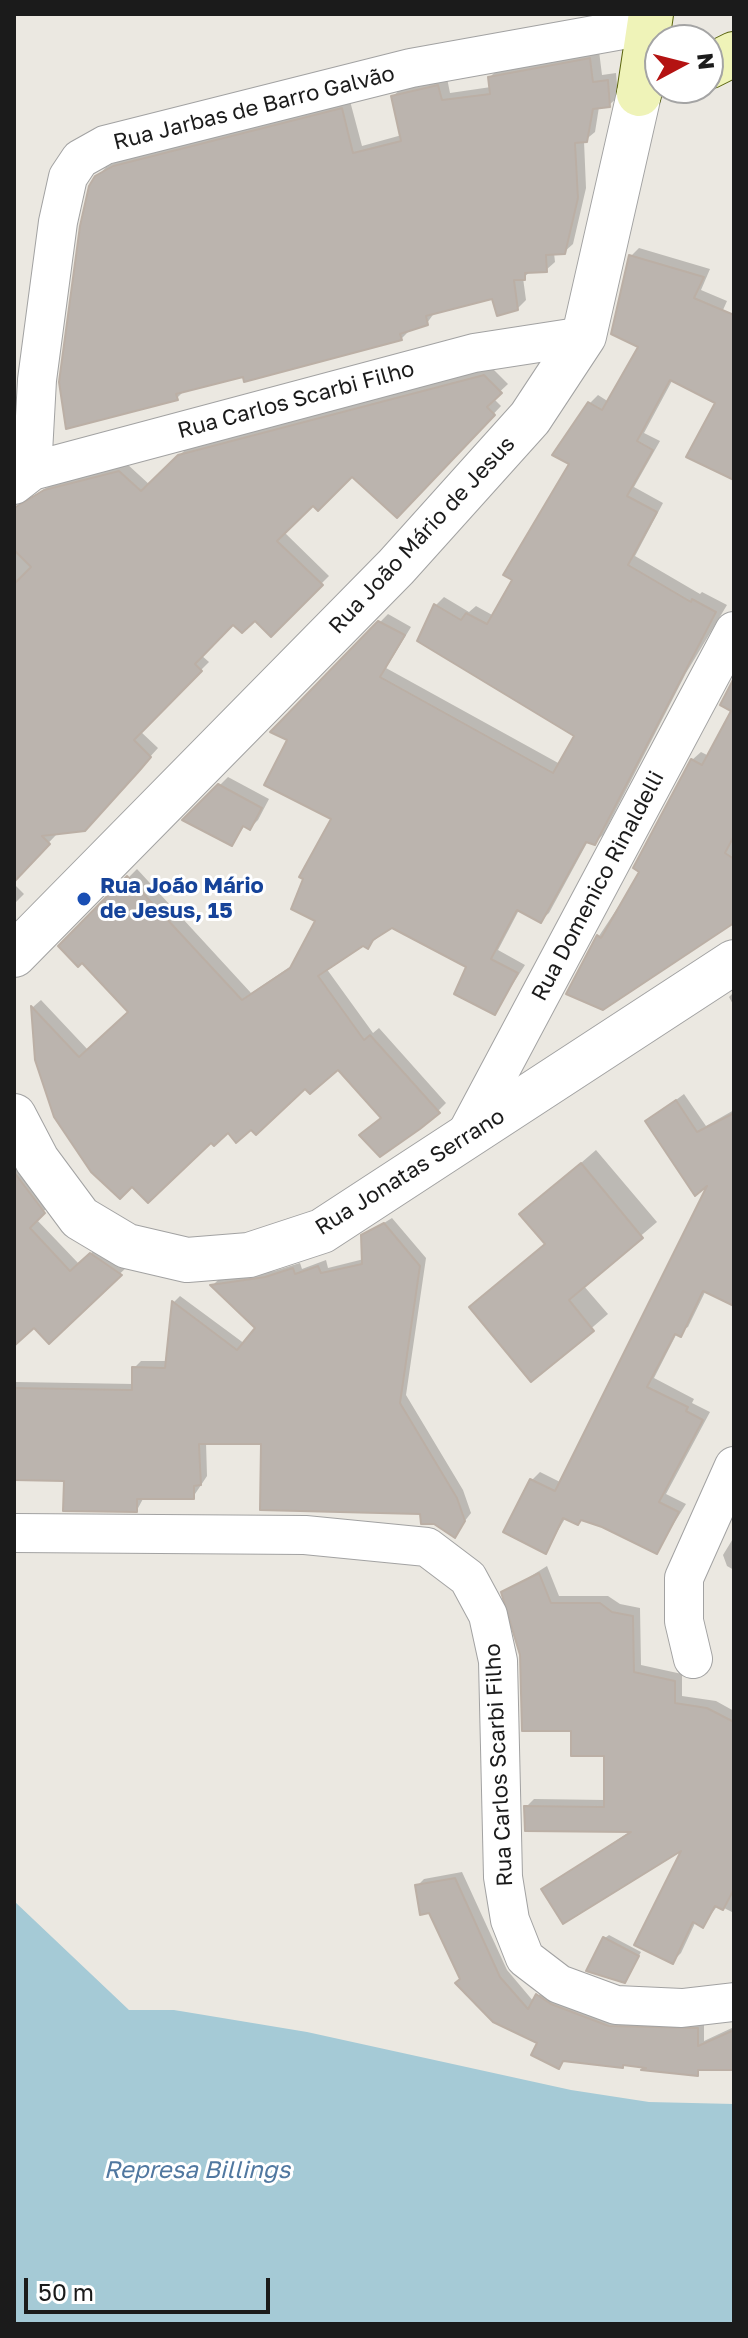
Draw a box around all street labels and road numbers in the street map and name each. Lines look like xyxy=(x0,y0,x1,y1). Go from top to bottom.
street label: Rua Jarbas de Barro Galvão xyxy=(111,60,397,156)
street label: Rua Carlos Scarbi Filho xyxy=(175,356,417,444)
street label: Rua João Mário de Jesus xyxy=(324,431,520,639)
street label: Rua Domenico Rinaldelli xyxy=(526,767,670,1005)
street label: Rua Jonatas Serrano xyxy=(310,1103,510,1241)
street label: Rua Carlos Scarbi Filho xyxy=(479,1643,519,1887)

